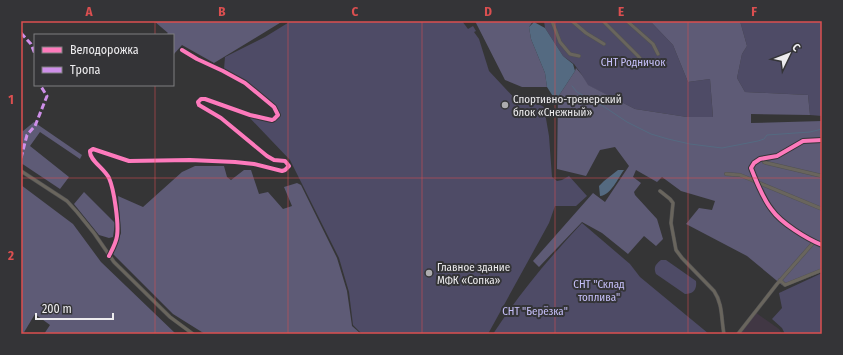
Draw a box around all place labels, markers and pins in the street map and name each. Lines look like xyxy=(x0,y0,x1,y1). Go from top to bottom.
place label: Спортивно-тренерский блок «Снежный» xyxy=(513,93,622,119)
marker: Спортивно-тренерский блок «Снежный» xyxy=(500,100,510,110)
place label: Главное здание МФК «Сопка» xyxy=(437,261,510,287)
marker: Главное здание МФК «Сопка» xyxy=(424,268,434,278)

